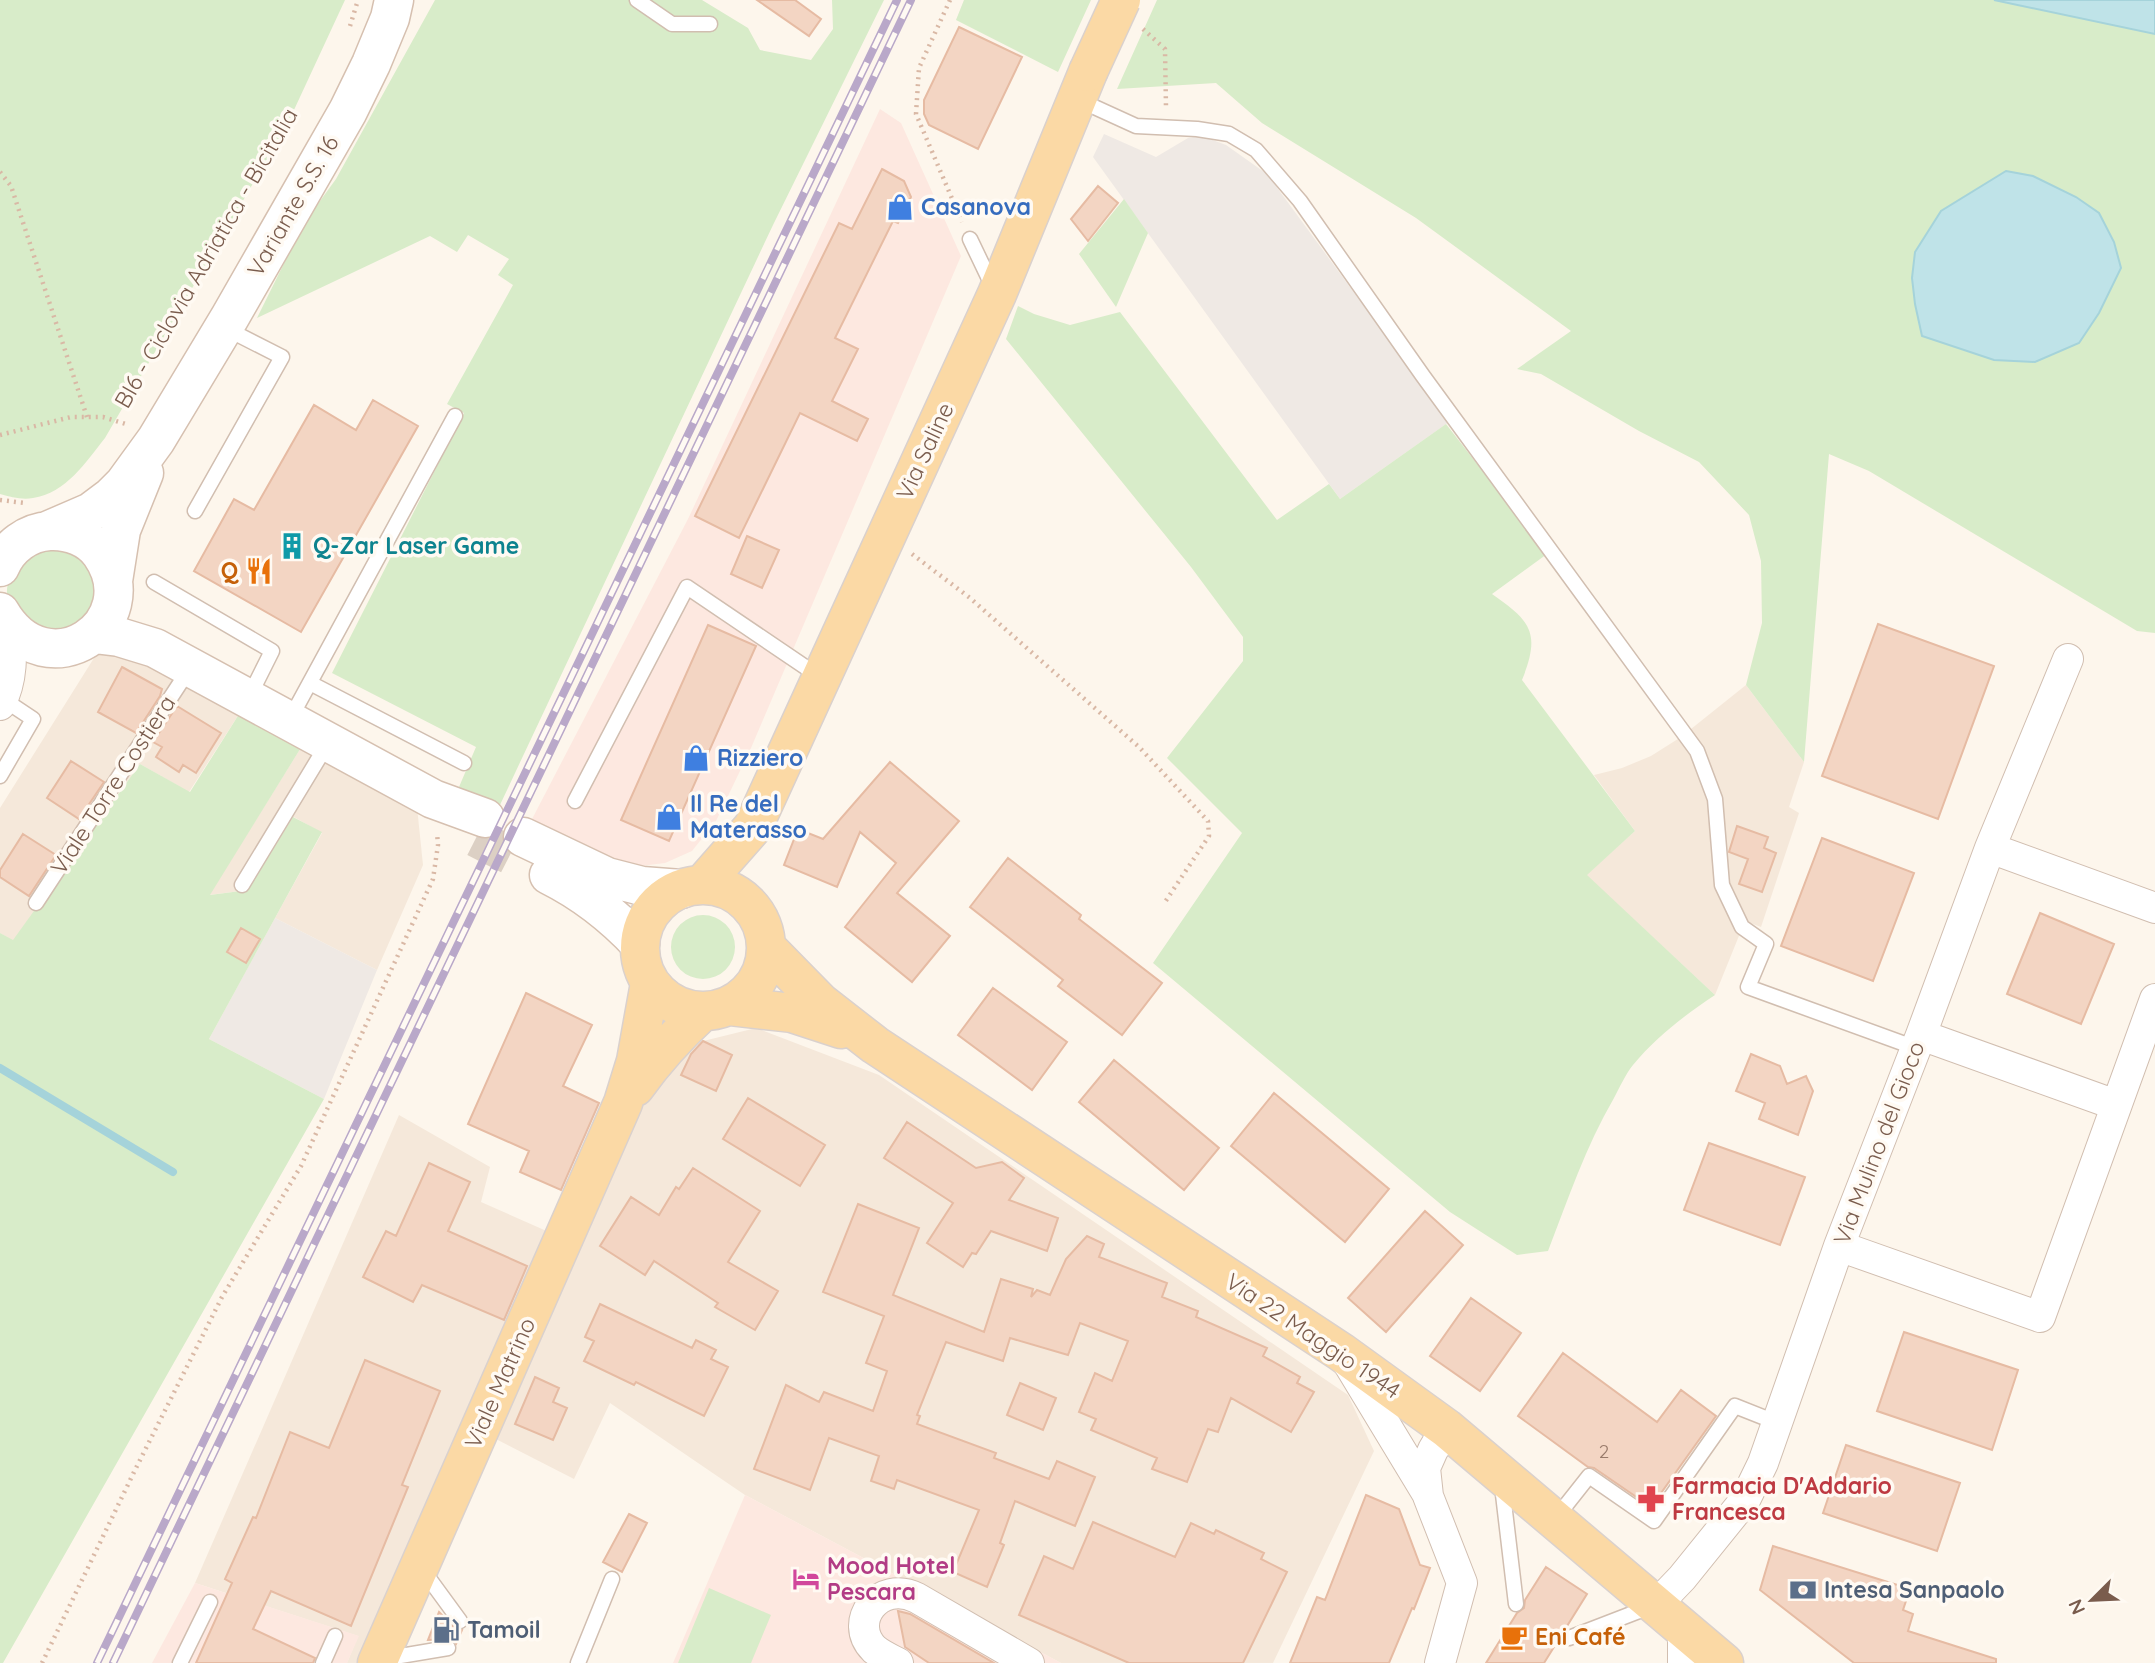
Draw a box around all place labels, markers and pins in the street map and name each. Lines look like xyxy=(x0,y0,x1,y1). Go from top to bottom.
shop icon: Casanova xyxy=(885,192,915,222)
place label: Casanova xyxy=(921,192,1031,221)
building icon: Q-Zar Laser Game xyxy=(277,531,307,561)
place label: Q-Zar Laser Game xyxy=(313,531,519,560)
place label: Q xyxy=(221,556,239,585)
restaurant icon: Q xyxy=(244,556,274,586)
shop icon: Rizziero xyxy=(681,743,711,773)
place label: Rizziero xyxy=(717,743,803,772)
place label: Il Re del Materasso xyxy=(690,789,807,844)
shop icon: Il Re del Materasso xyxy=(654,802,684,832)
place label: Farmacia D'Addario Francesca xyxy=(1672,1471,1892,1526)
pharmacy icon: Farmacia D'Addario Francesca xyxy=(1636,1484,1666,1514)
place label: Mood Hotel Pescara xyxy=(827,1551,955,1606)
hotel icon: Mood Hotel Pescara xyxy=(791,1564,821,1594)
bank icon: Intesa Sanpaolo xyxy=(1788,1575,1818,1605)
place label: Intesa Sanpaolo xyxy=(1824,1575,2005,1604)
fuel station icon: Tamoil xyxy=(431,1615,461,1645)
place label: Tamoil xyxy=(467,1615,541,1644)
cafe icon: Eni Café xyxy=(1499,1622,1529,1652)
place label: Eni Café xyxy=(1535,1622,1626,1651)

